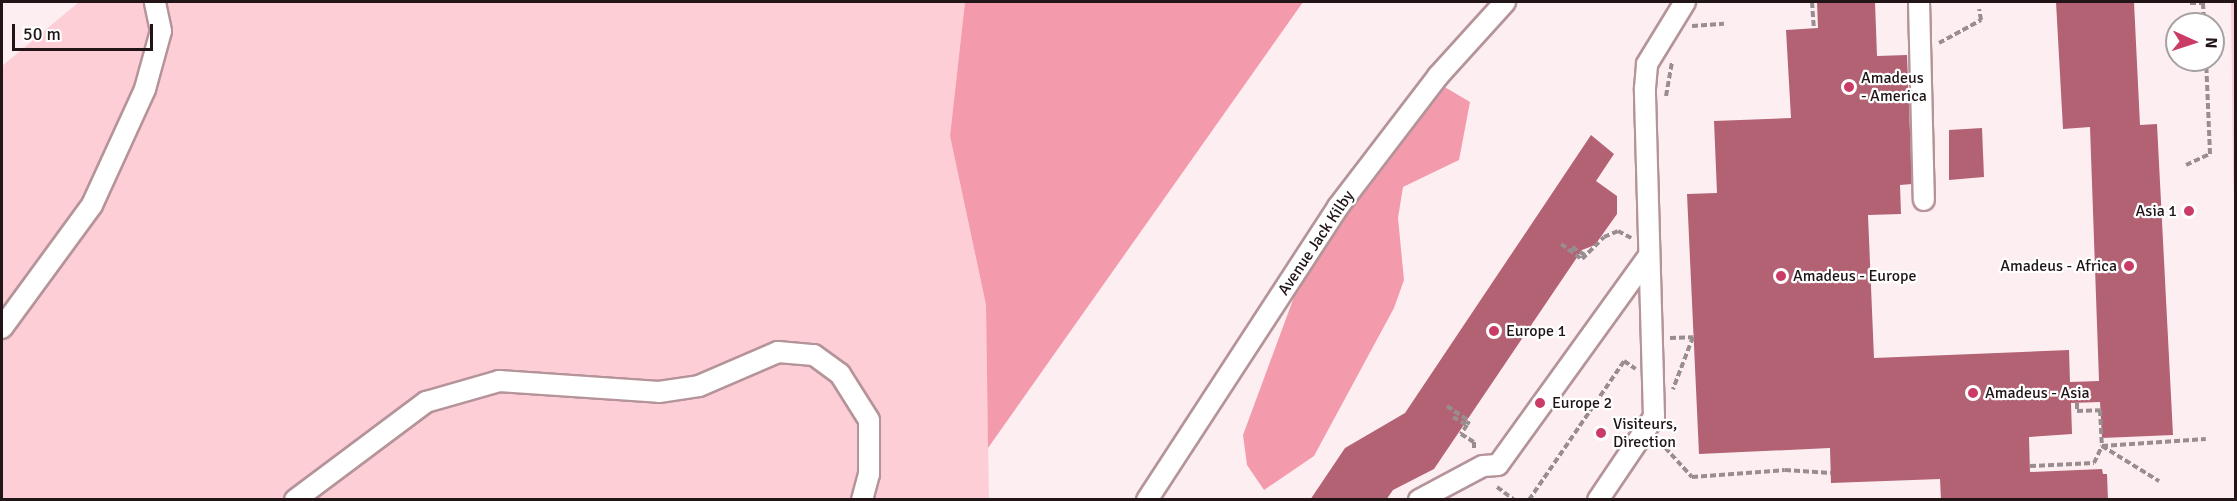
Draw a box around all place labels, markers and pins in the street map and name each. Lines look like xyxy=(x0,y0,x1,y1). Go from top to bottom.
place label: Amadeus - America xyxy=(1861,68,1927,106)
marker: Amadeus - America xyxy=(1842,80,1856,94)
place label: Asia 1 xyxy=(2136,201,2177,221)
marker: Asia 1 xyxy=(2182,204,2196,218)
place label: Amadeus - Africa xyxy=(2000,256,2117,276)
marker: Amadeus - Africa xyxy=(2122,259,2136,273)
place label: Amadeus - Europe xyxy=(1793,266,1916,286)
marker: Amadeus - Europe xyxy=(1774,269,1788,283)
place label: Europe 1 xyxy=(1506,321,1566,341)
marker: Europe 1 xyxy=(1487,324,1501,338)
place label: Amadeus - Asia xyxy=(1985,383,2090,403)
marker: Amadeus - Asia xyxy=(1966,386,1980,400)
place label: Europe 2 xyxy=(1552,393,1612,413)
marker: Europe 2 xyxy=(1533,396,1547,410)
place label: Visiteurs, Direction xyxy=(1613,414,1677,452)
marker: Visiteurs, Direction xyxy=(1594,426,1608,440)

